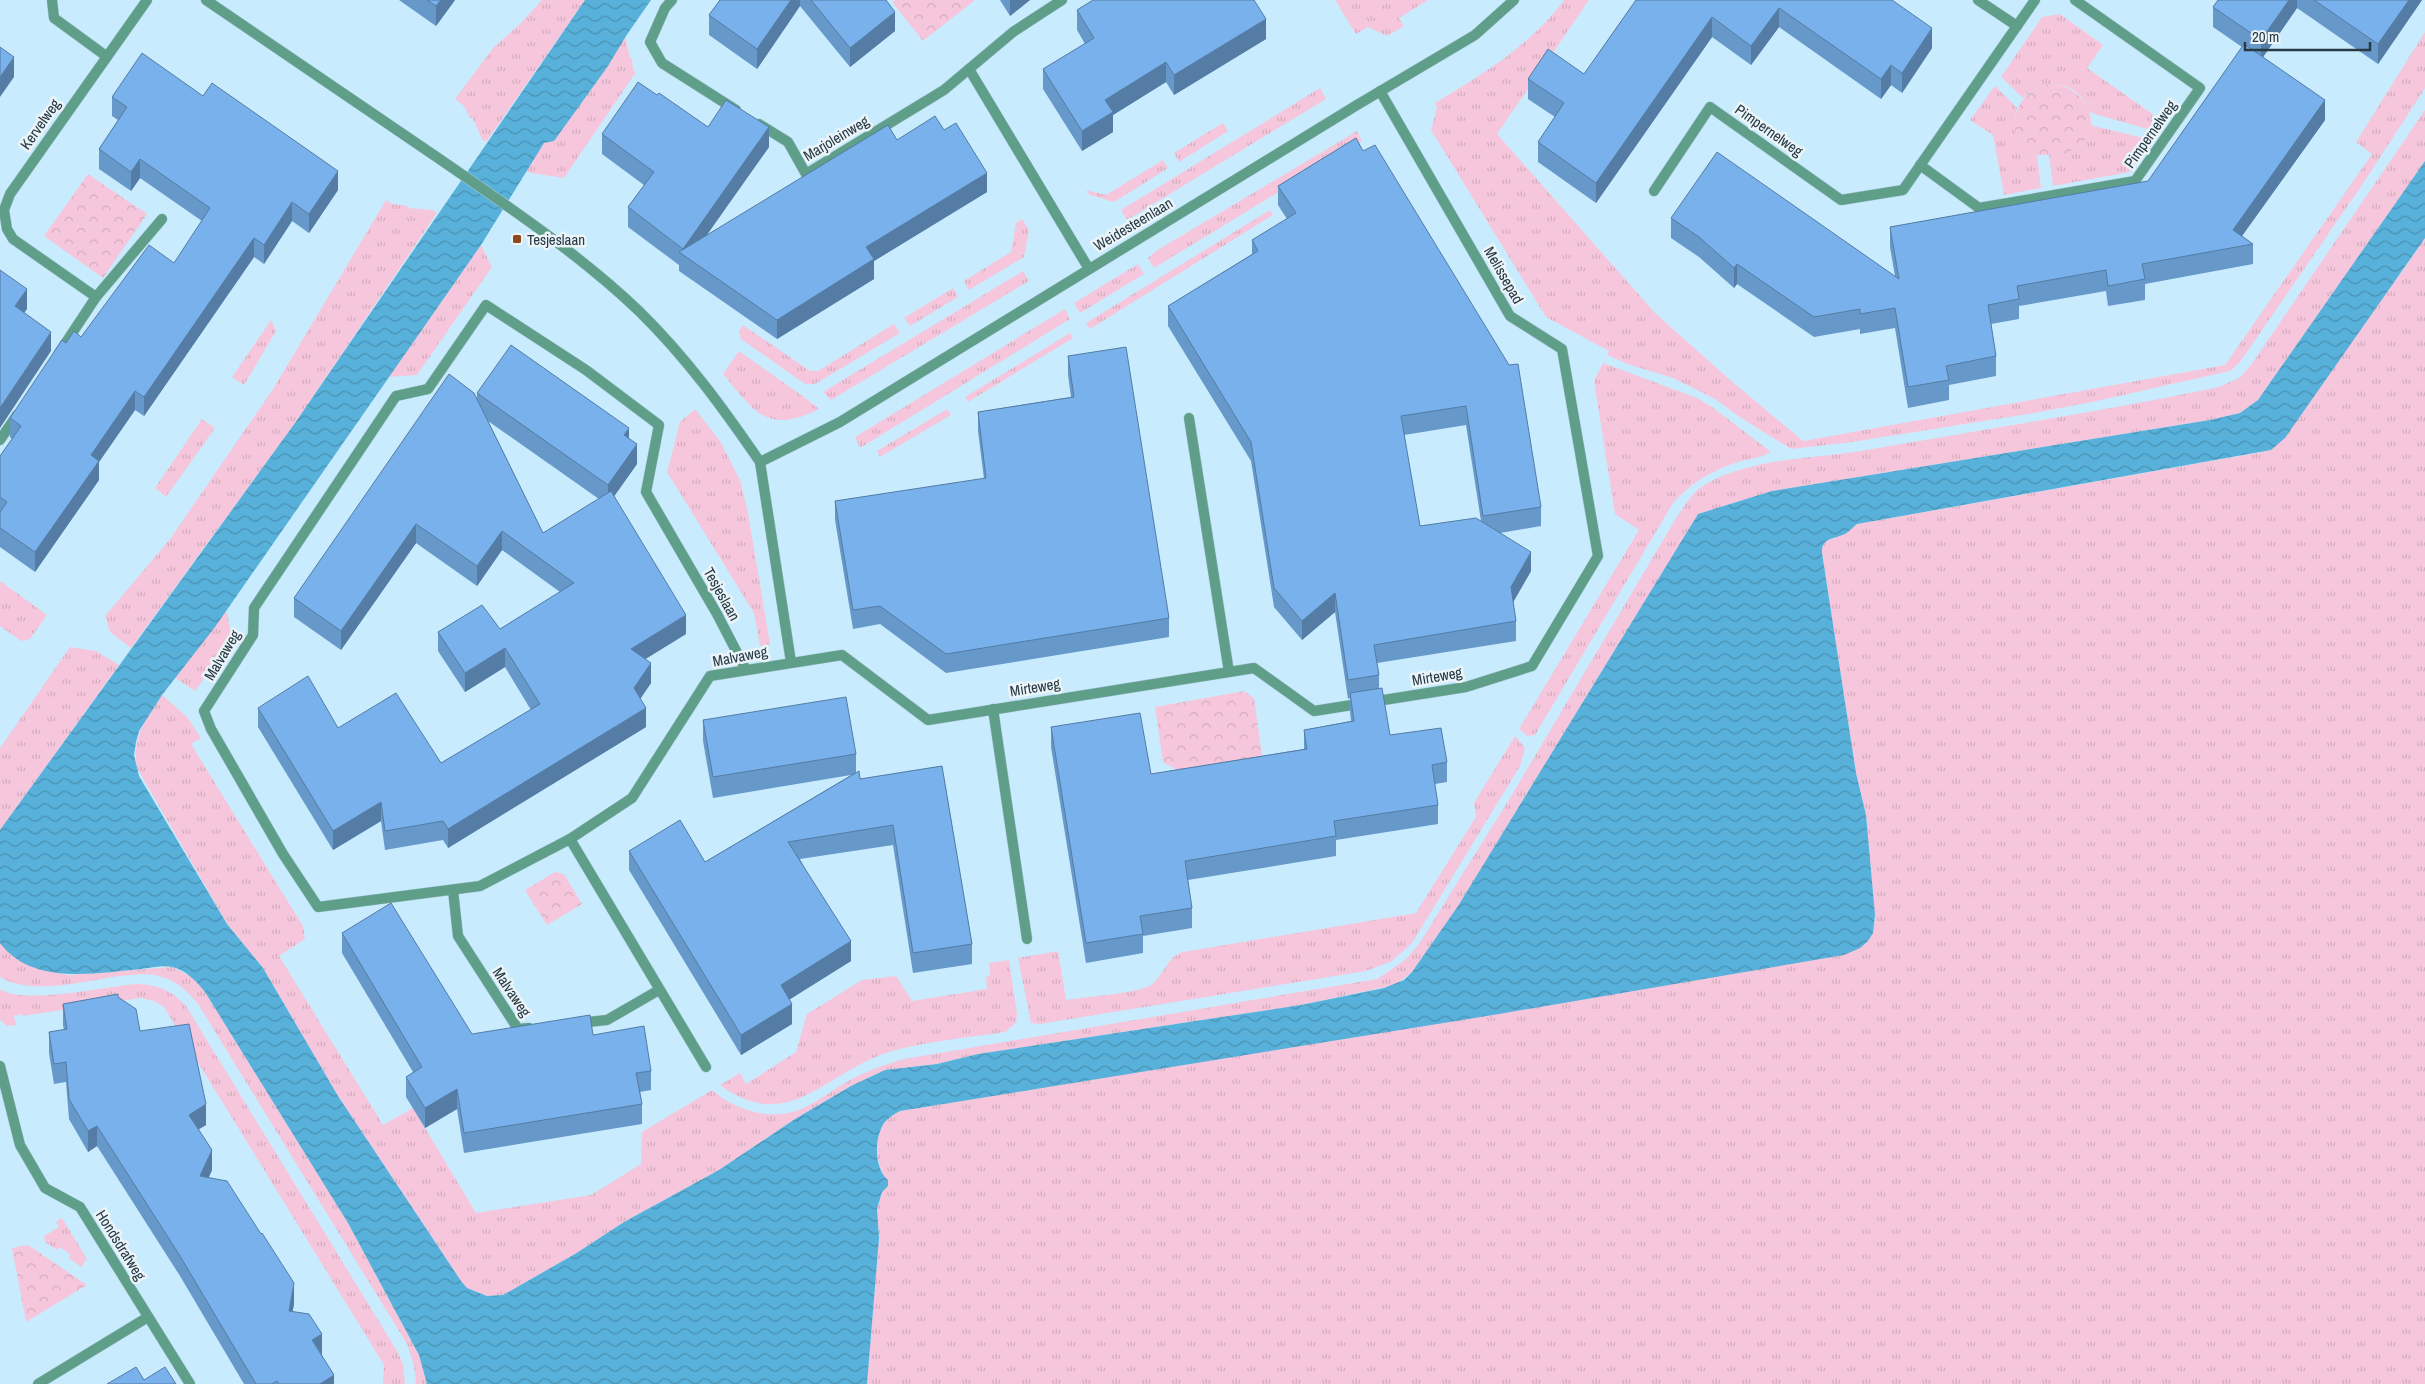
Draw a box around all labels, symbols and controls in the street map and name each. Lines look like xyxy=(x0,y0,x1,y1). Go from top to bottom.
scale bar xyxy=(2245,20,2370,52)
text: 20 m xyxy=(2252,26,2279,47)
street label: Kervelweg xyxy=(15,94,65,154)
street label: Pimpernelweg xyxy=(2119,96,2181,172)
street label: Pimpernelweg xyxy=(1731,99,1807,161)
street label: Marjoleinweg xyxy=(799,110,873,166)
street label: Weidesteenlaan xyxy=(1090,192,1176,256)
place label: Tesjeslaan xyxy=(527,229,585,250)
marker: Tesjeslaan xyxy=(511,233,523,245)
street label: Melissepad xyxy=(1479,243,1529,307)
street label: Tesjeslaan xyxy=(699,563,745,625)
street label: Malvaweg xyxy=(199,626,245,684)
street label: Malvaweg xyxy=(711,640,769,672)
street label: Mirteweg xyxy=(1410,661,1464,691)
street label: Mirteweg xyxy=(1008,673,1062,701)
street label: Malvaweg xyxy=(488,963,536,1021)
street label: Hondsdrafweg xyxy=(91,1206,151,1284)

